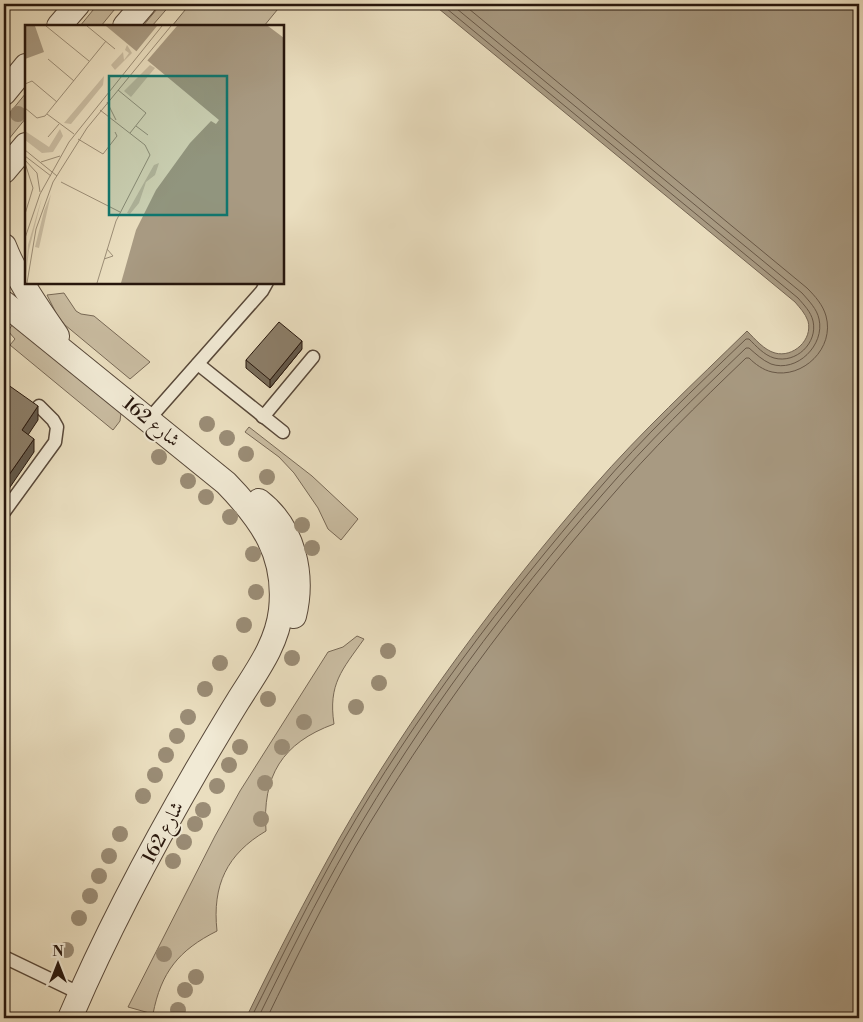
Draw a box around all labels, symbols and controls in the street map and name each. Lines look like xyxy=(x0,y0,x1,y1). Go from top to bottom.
inset map xyxy=(25,25,284,284)
street label: شارع 162 xyxy=(116,391,185,454)
street label: شارع 162 xyxy=(137,797,192,869)
north arrow xyxy=(32,940,82,990)
text: N xyxy=(52,943,64,961)

